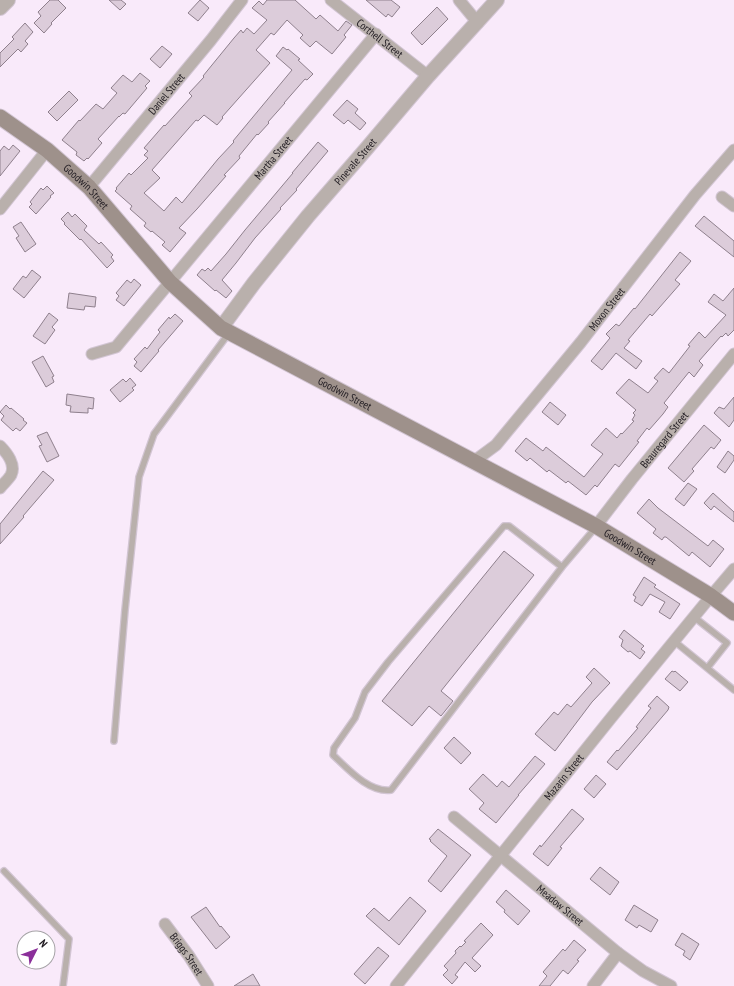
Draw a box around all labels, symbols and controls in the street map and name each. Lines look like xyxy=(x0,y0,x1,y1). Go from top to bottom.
street label: Corthell Street xyxy=(354,16,406,61)
street label: Daniel Street xyxy=(145,70,188,117)
street label: Martha Street xyxy=(251,133,295,182)
street label: Pinevale Street xyxy=(331,135,379,188)
street label: Goodwin Street xyxy=(61,161,112,212)
street label: Moxon Street xyxy=(586,285,628,333)
street label: Goodwin Street xyxy=(316,374,374,413)
street label: Beauregard Street xyxy=(637,409,691,471)
street label: Goodwin Street xyxy=(602,526,659,568)
street label: Mazarin Street xyxy=(541,751,586,803)
street label: Meadow Street xyxy=(534,882,587,929)
north arrow xyxy=(16,930,56,970)
street label: Briggs Street xyxy=(167,930,206,978)
text: N xyxy=(36,936,51,950)

